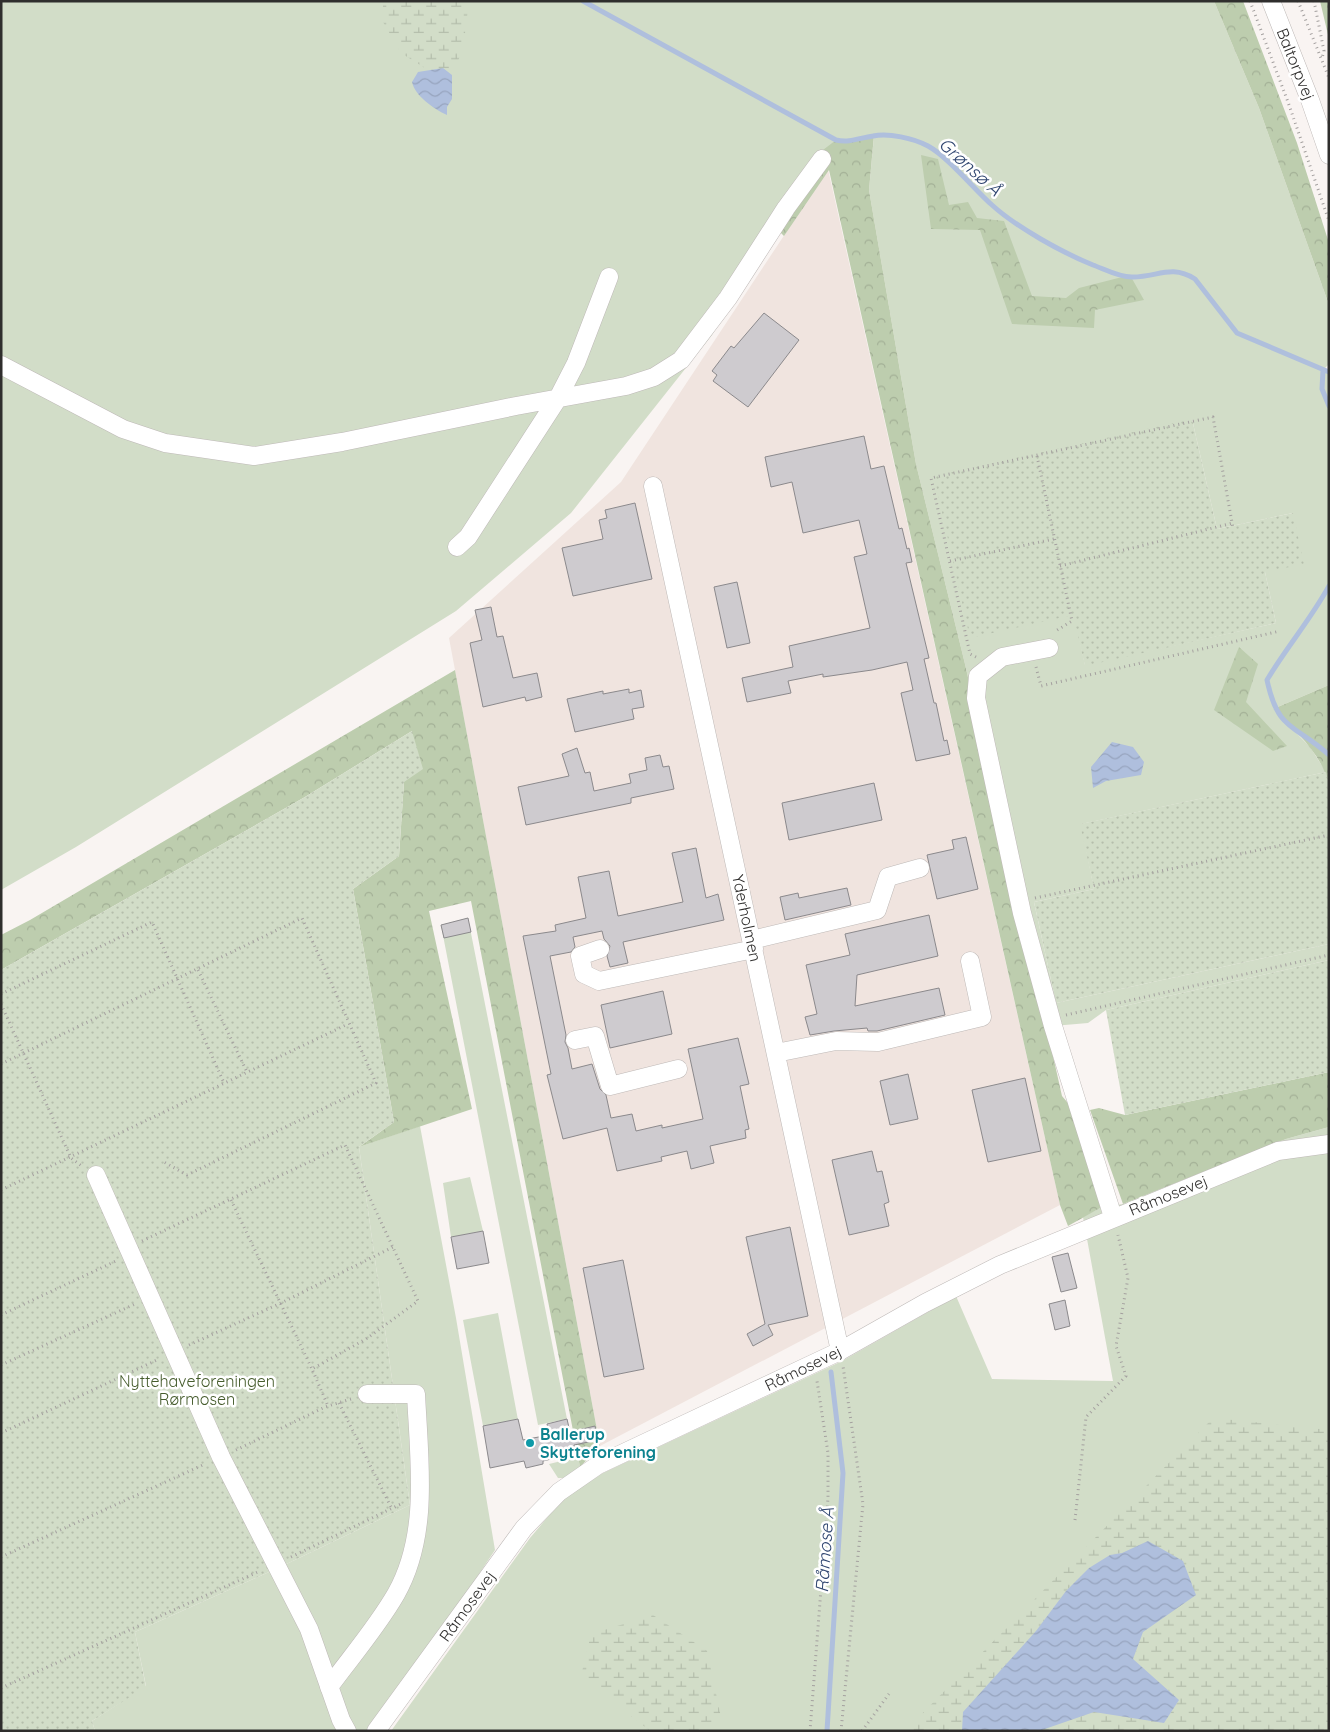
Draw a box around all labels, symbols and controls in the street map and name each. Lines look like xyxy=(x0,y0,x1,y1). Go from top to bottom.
street label: Baltorpvej xyxy=(1272,25,1320,103)
water label: Grønsø Å xyxy=(934,132,1007,201)
street label: Yderholmen xyxy=(728,873,766,963)
street label: Råmosevej xyxy=(1126,1170,1210,1220)
street label: Råmosevej xyxy=(761,1341,845,1395)
park label: Nyttehaveforeningen Rørmosen xyxy=(119,1371,275,1409)
place label: Ballerup Skytteforening xyxy=(540,1424,656,1462)
marker: Ballerup Skytteforening xyxy=(524,1437,536,1449)
water label: Råmose Å xyxy=(810,1506,839,1593)
street label: Råmosevej xyxy=(435,1567,499,1645)

